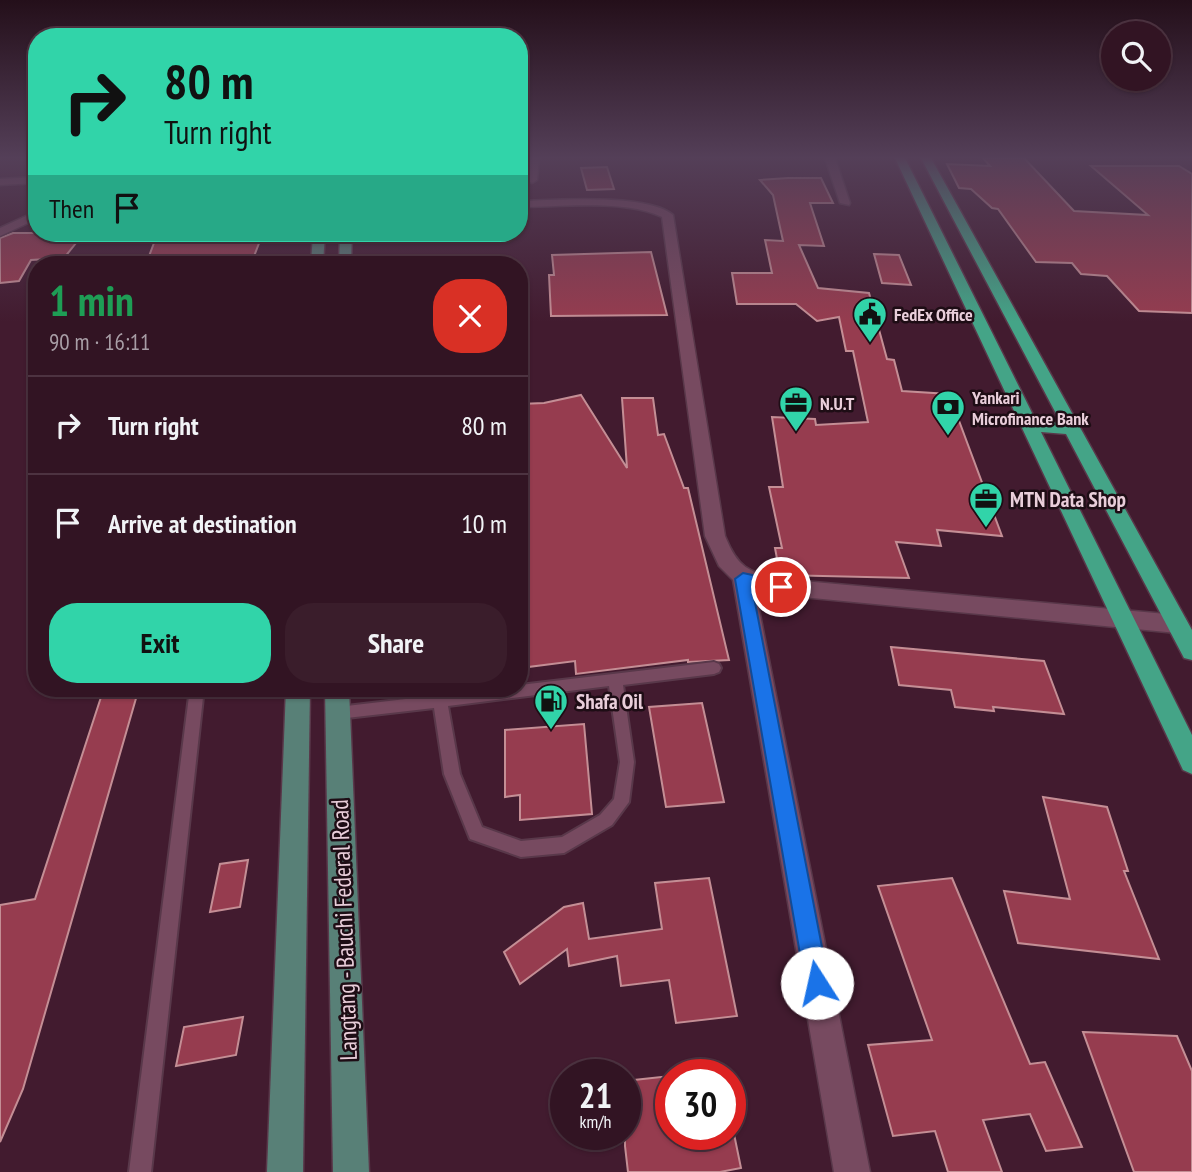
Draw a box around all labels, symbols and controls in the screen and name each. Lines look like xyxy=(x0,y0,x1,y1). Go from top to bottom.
map controls xyxy=(1101,21,1171,91)
button: search xyxy=(1101,21,1171,91)
text: 80 m xyxy=(164,49,253,113)
icon: right xyxy=(49,56,140,147)
text: Turn right xyxy=(164,111,272,153)
icon: arrive xyxy=(108,189,146,227)
text: Then xyxy=(49,192,94,225)
text: 1 min xyxy=(49,273,134,328)
button: close xyxy=(433,279,507,353)
public building icon: FedEx Office xyxy=(851,295,889,344)
place label: FedEx Office xyxy=(894,303,973,326)
text: 90 m · 16:11 xyxy=(49,327,150,356)
office icon: N.U.T xyxy=(777,384,815,433)
place label: Yankari Microfinance Bank xyxy=(971,386,1089,430)
bank icon: Yankari Microfinance Bank xyxy=(929,388,967,437)
place label: N.U.T xyxy=(820,392,855,415)
icon: right xyxy=(49,406,87,444)
text: Turn right xyxy=(108,409,199,442)
text: 80 m xyxy=(461,409,507,442)
office icon: MTN Data Shop xyxy=(967,480,1005,529)
place label: MTN Data Shop xyxy=(1010,486,1126,513)
icon: arrive xyxy=(49,504,87,542)
text: Arrive at destination xyxy=(108,507,297,540)
text: 10 m xyxy=(461,507,507,540)
pin xyxy=(751,557,811,617)
icon: arrive xyxy=(762,568,800,606)
button: Exit xyxy=(49,603,271,683)
button: Share xyxy=(285,603,507,683)
fuel station icon: Shafa Oil xyxy=(532,682,570,731)
place label: Shafa Oil xyxy=(576,688,644,715)
street label: Langtang - Bauchi Federal Road xyxy=(324,799,364,1061)
position arrow xyxy=(780,946,854,1020)
speed limit sign: 30 xyxy=(655,1059,746,1150)
text: 21 xyxy=(579,1072,612,1118)
text: km/h xyxy=(580,1110,611,1133)

